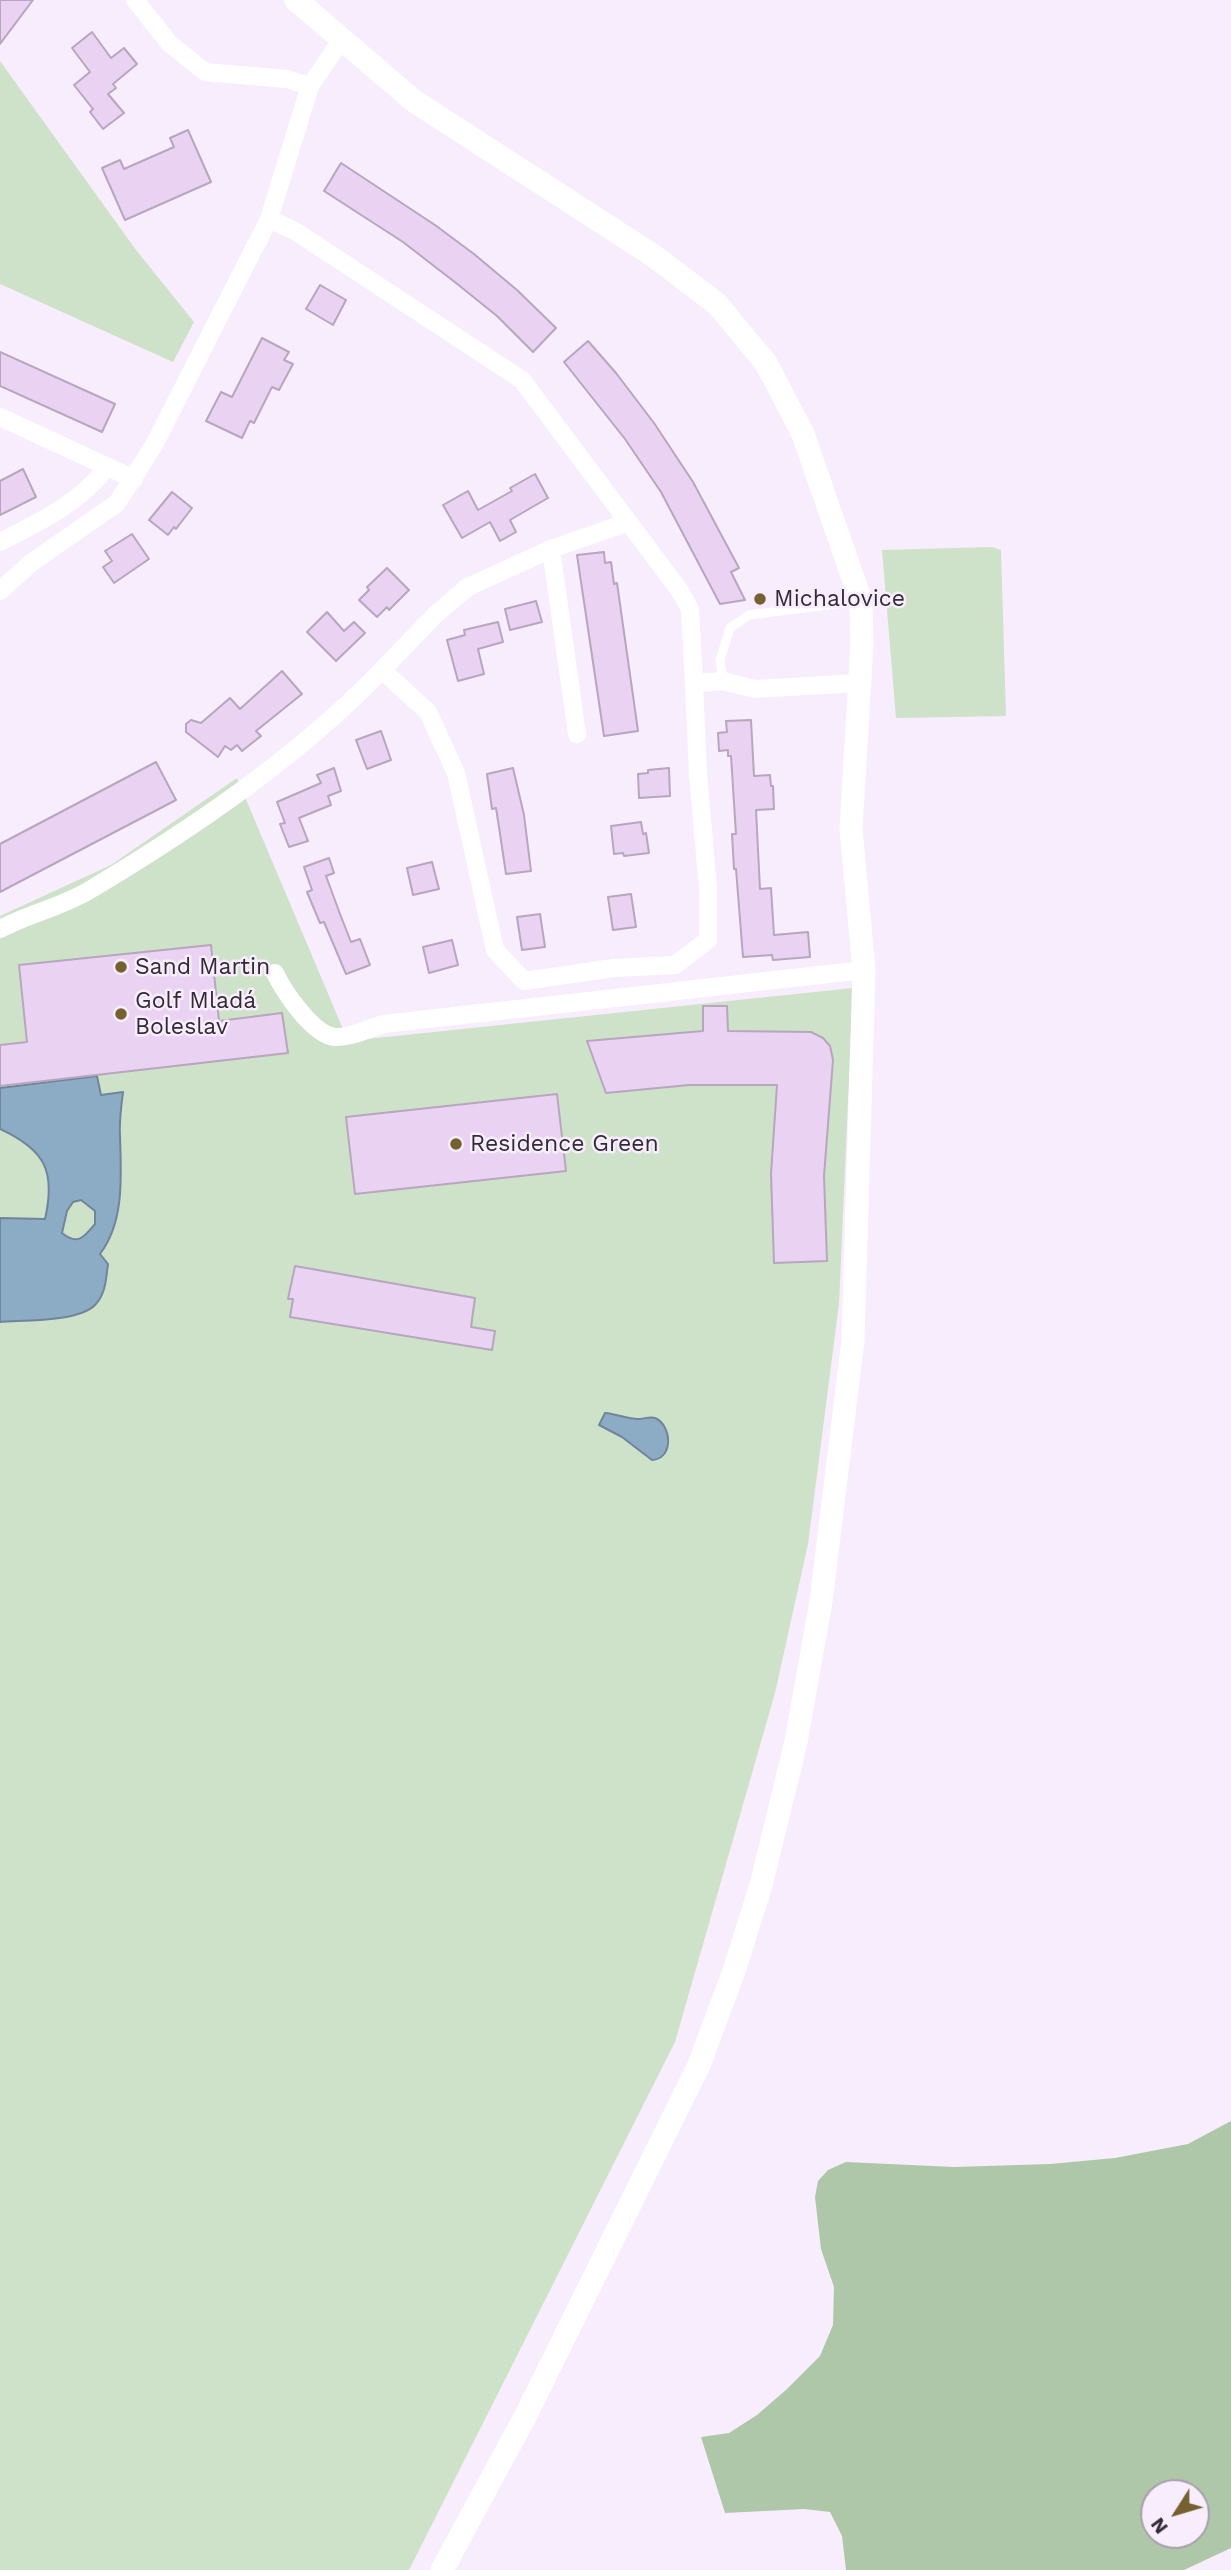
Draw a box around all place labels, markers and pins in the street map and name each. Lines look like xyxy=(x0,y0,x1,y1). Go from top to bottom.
place label: Michalovice xyxy=(774,585,905,613)
marker: Michalovice xyxy=(752,591,768,607)
place label: Sand Martin xyxy=(135,953,270,981)
marker: Sand Martin xyxy=(113,959,129,975)
place label: Golf Mladá Boleslav xyxy=(135,987,256,1041)
marker: Golf Mladá Boleslav xyxy=(113,1006,129,1022)
place label: Residence Green xyxy=(470,1130,659,1158)
marker: Residence Green xyxy=(448,1136,464,1152)

